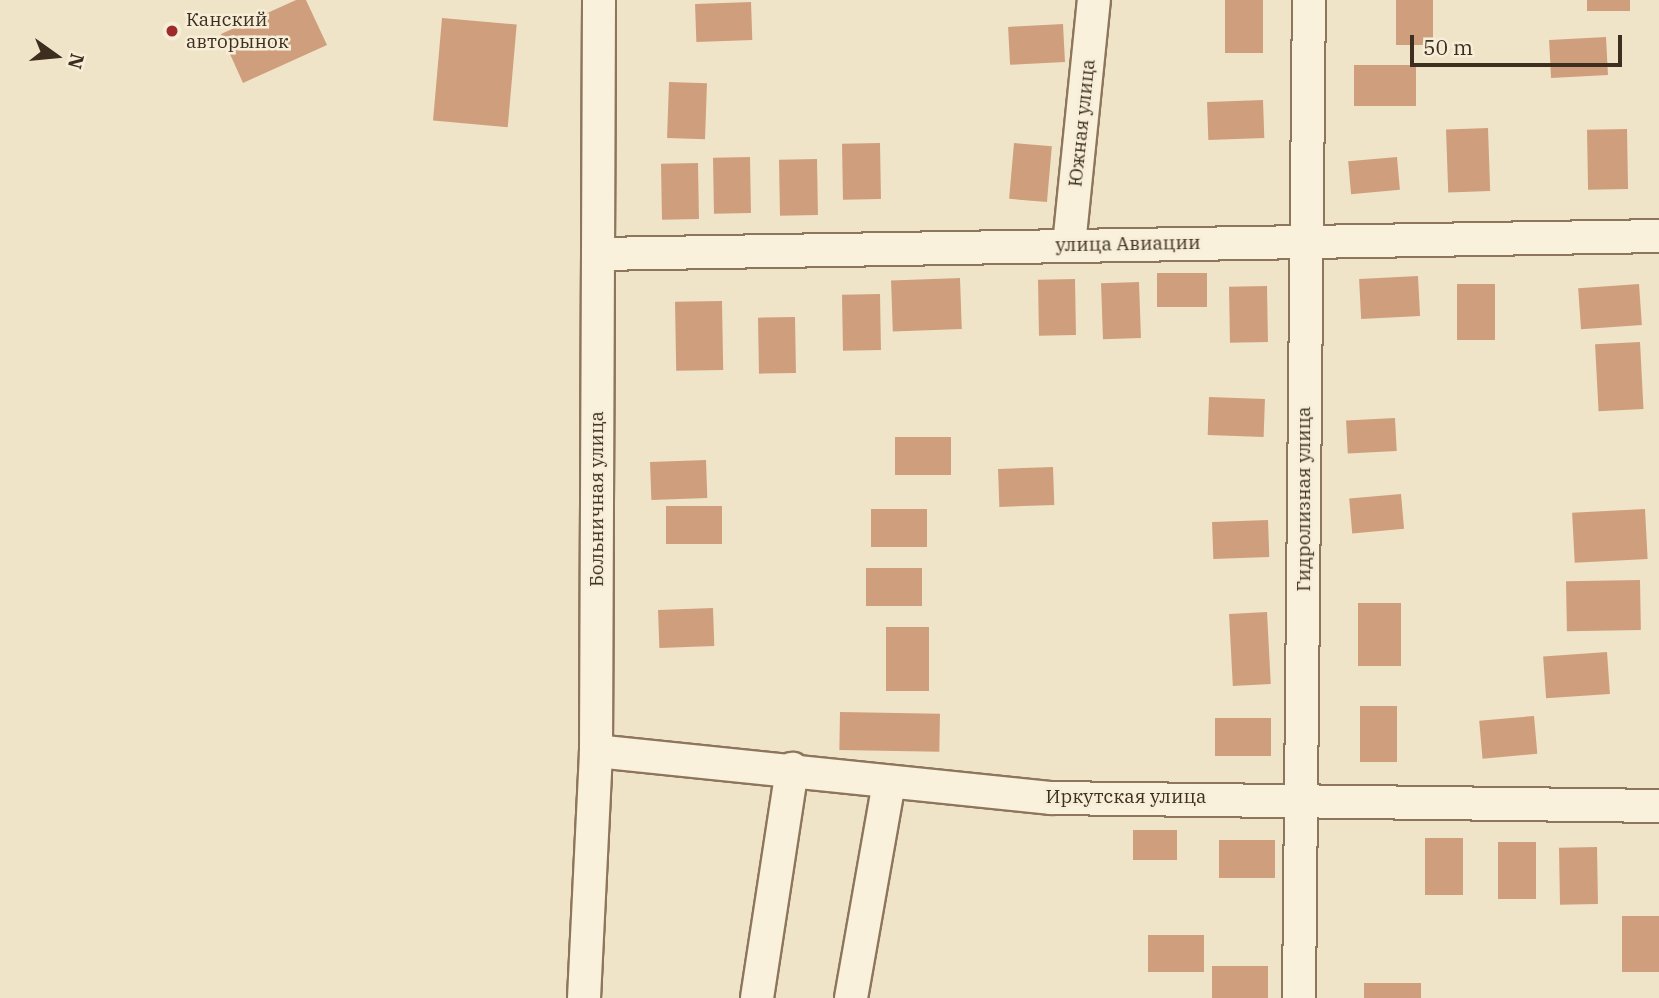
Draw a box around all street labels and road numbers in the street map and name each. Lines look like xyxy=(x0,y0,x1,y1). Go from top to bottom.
street label: Южная улица xyxy=(1064,58,1100,188)
street label: улица Авиации xyxy=(1055,231,1201,257)
street label: Гидролизная улица xyxy=(1293,406,1315,592)
street label: Больничная улица xyxy=(586,411,608,587)
street label: Иркутская улица xyxy=(1046,786,1206,808)

